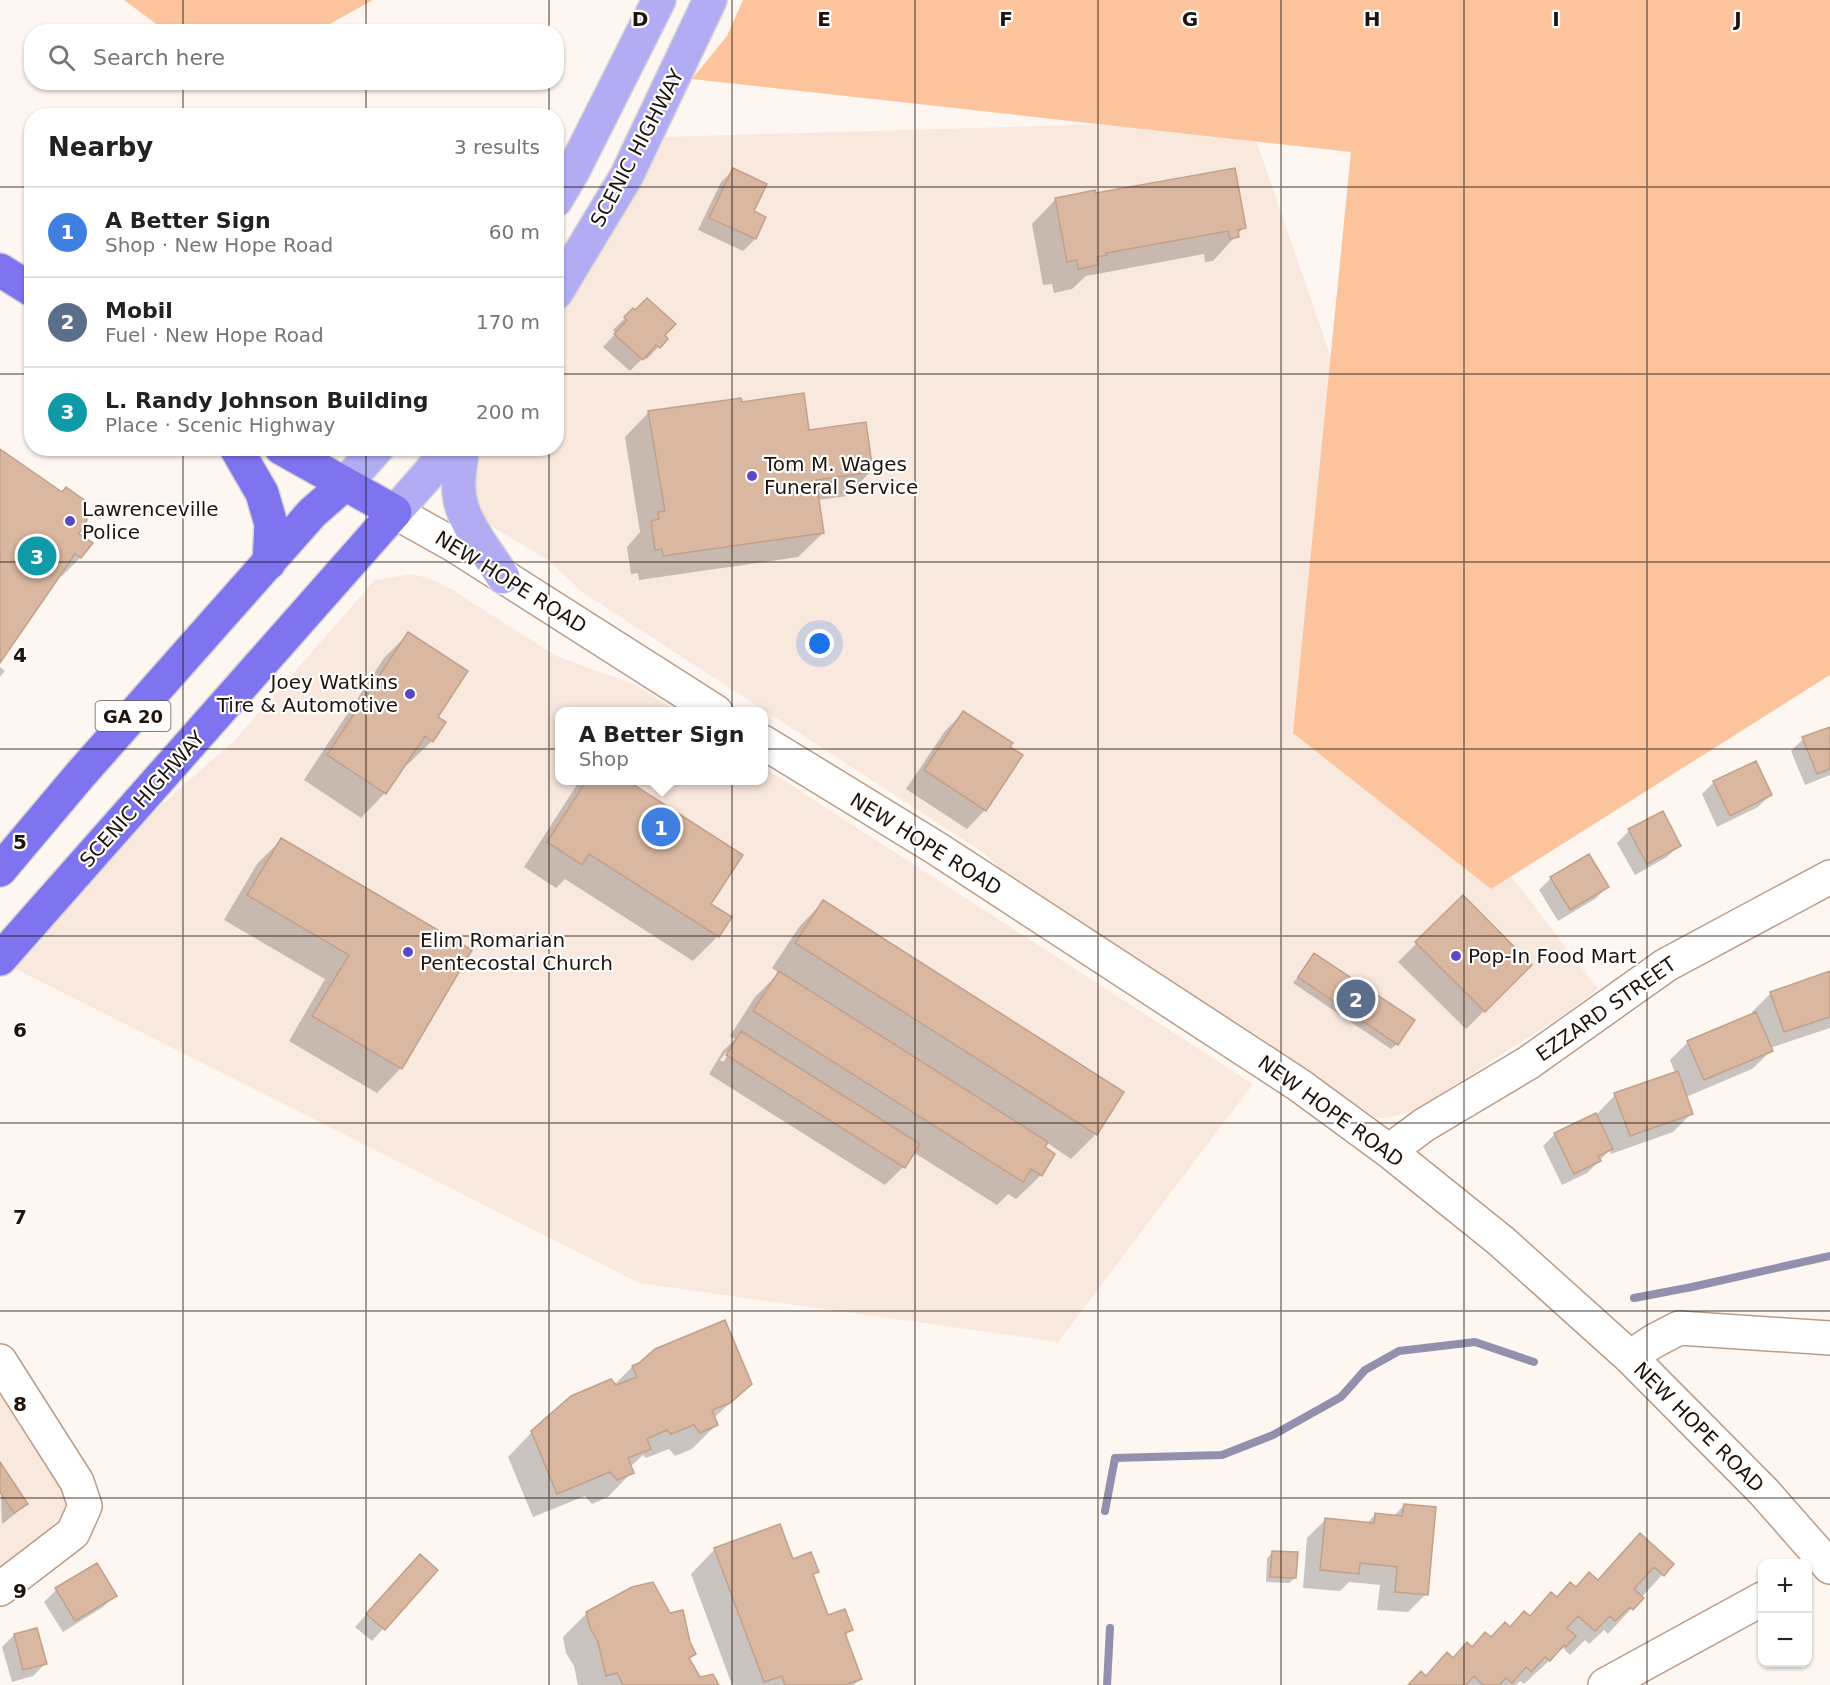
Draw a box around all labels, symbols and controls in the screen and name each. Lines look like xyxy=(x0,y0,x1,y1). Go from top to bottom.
text: D xyxy=(632,7,648,31)
text: E xyxy=(817,7,831,31)
text: F xyxy=(999,7,1013,31)
text: G xyxy=(1182,7,1198,31)
text: H xyxy=(1364,7,1380,31)
text: I xyxy=(1552,7,1560,31)
text: J xyxy=(1732,7,1742,31)
search box xyxy=(24,24,564,90)
icon: search xyxy=(45,41,78,74)
text: Search here xyxy=(93,45,225,70)
street label: SCENIC HIGHWAY xyxy=(585,64,689,231)
text: Nearby xyxy=(48,132,153,162)
text: 3 results xyxy=(454,135,540,159)
text: A Better Sign xyxy=(105,208,271,233)
text: 1 xyxy=(61,220,74,244)
text: 60 m xyxy=(489,220,540,244)
text: Shop · New Hope Road xyxy=(105,233,333,257)
text: Mobil xyxy=(105,298,173,323)
text: 2 xyxy=(61,310,74,334)
text: 170 m xyxy=(476,310,540,334)
text: Fuel · New Hope Road xyxy=(105,323,324,347)
text: L. Randy Johnson Building xyxy=(105,388,429,413)
text: 3 xyxy=(61,400,74,424)
text: 200 m xyxy=(476,400,540,424)
text: Place · Scenic Highway xyxy=(105,413,335,437)
place label: Tom M. Wages Funeral Service xyxy=(763,452,918,499)
marker: Tom M. Wages Funeral Service xyxy=(745,469,759,483)
place label: Lawrenceville Police xyxy=(82,497,219,544)
marker: Lawrenceville Police xyxy=(63,514,77,528)
street label: NEW HOPE ROAD xyxy=(431,526,591,638)
pin: 3 xyxy=(18,534,57,578)
your location xyxy=(805,629,834,658)
text: 4 xyxy=(13,643,27,667)
place label: Joey Watkins Tire & Automotive xyxy=(216,670,398,717)
marker: Joey Watkins Tire & Automotive xyxy=(403,687,417,701)
road number: GA 20 xyxy=(96,701,170,731)
popup xyxy=(555,707,768,785)
text: A Better Sign xyxy=(579,722,744,747)
street label: SCENIC HIGHWAY xyxy=(75,725,210,872)
text: Shop xyxy=(579,747,629,771)
street label: NEW HOPE ROAD xyxy=(846,788,1006,900)
pin: 1 xyxy=(642,804,680,850)
text: 5 xyxy=(13,830,27,854)
place label: Elim Romarian Pentecostal Church xyxy=(420,928,613,975)
place label: Pop-In Food Mart xyxy=(1468,944,1636,968)
marker: Elim Romarian Pentecostal Church xyxy=(401,945,415,959)
marker: Pop-In Food Mart xyxy=(1449,949,1463,963)
street label: EZZARD STREET xyxy=(1531,951,1681,1066)
pin: 2 xyxy=(1336,976,1376,1022)
text: 6 xyxy=(13,1018,27,1042)
street label: NEW HOPE ROAD xyxy=(1254,1050,1408,1172)
text: 7 xyxy=(13,1205,27,1229)
street label: NEW HOPE ROAD xyxy=(1629,1357,1769,1497)
text: 8 xyxy=(13,1392,27,1416)
map controls xyxy=(1758,1559,1812,1667)
button: + xyxy=(1758,1559,1812,1613)
text: 9 xyxy=(13,1579,27,1603)
button: − xyxy=(1758,1613,1812,1667)

